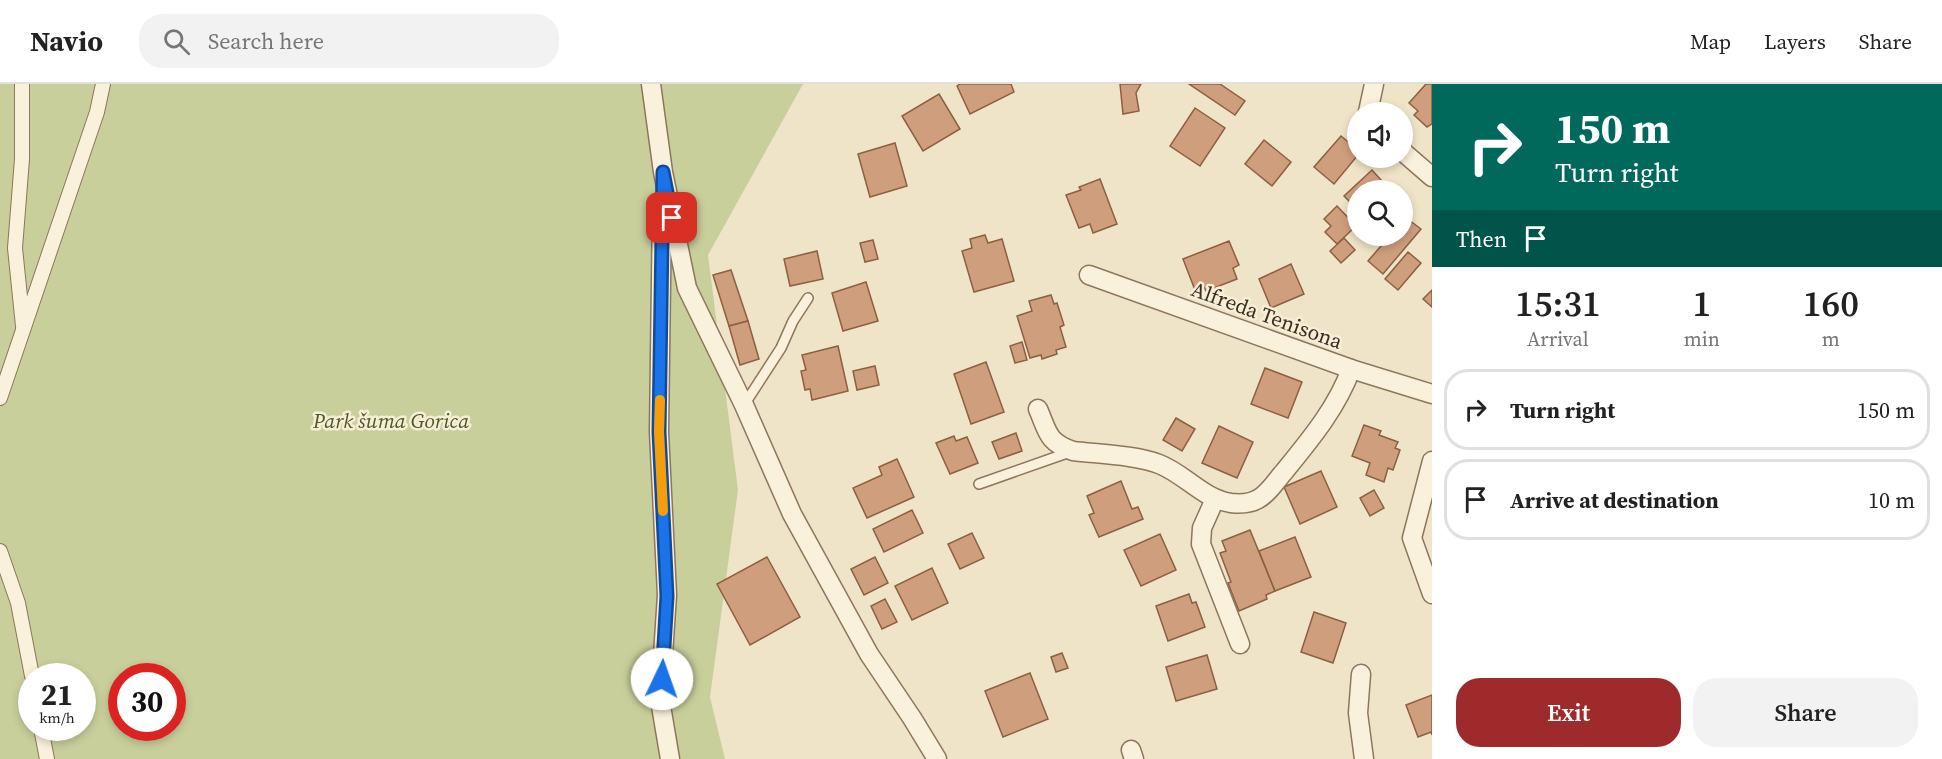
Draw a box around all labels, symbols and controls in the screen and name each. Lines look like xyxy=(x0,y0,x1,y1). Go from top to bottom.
search box xyxy=(139,14,559,68)
text: Navio xyxy=(30,22,103,60)
icon: search xyxy=(160,25,193,58)
text: Search here xyxy=(208,26,324,56)
text: Map xyxy=(1690,27,1731,56)
text: Layers xyxy=(1764,27,1826,56)
text: Share xyxy=(1859,27,1912,56)
text: 150 m xyxy=(1555,99,1670,157)
map controls xyxy=(1347,102,1413,246)
button: sound xyxy=(1347,102,1413,168)
icon: right xyxy=(1456,108,1534,186)
text: Turn right xyxy=(1555,154,1679,191)
button: search xyxy=(1347,180,1413,246)
pin xyxy=(646,192,697,243)
icon: arrive xyxy=(655,201,688,234)
icon: arrive xyxy=(1519,222,1552,255)
text: Then xyxy=(1456,224,1507,254)
street label: Alfreda Tenisona xyxy=(1187,274,1347,356)
text: 15:31 xyxy=(1515,279,1601,328)
text: 1 xyxy=(1692,279,1711,328)
text: 160 xyxy=(1803,279,1859,328)
text: Arrival xyxy=(1527,325,1589,353)
text: min xyxy=(1684,325,1720,353)
text: m xyxy=(1822,325,1840,353)
icon: right xyxy=(1459,393,1492,426)
text: Turn right xyxy=(1510,395,1615,425)
text: 150 m xyxy=(1857,395,1915,425)
park label: Park šuma Gorica xyxy=(312,406,469,435)
icon: arrive xyxy=(1459,483,1492,516)
text: Arrive at destination xyxy=(1510,485,1719,515)
text: 10 m xyxy=(1868,485,1915,515)
position arrow xyxy=(630,647,694,711)
speed limit sign: 30 xyxy=(108,663,186,741)
text: 21 xyxy=(41,674,73,715)
button: Exit xyxy=(1456,678,1681,747)
button: Share xyxy=(1693,678,1918,747)
text: km/h xyxy=(39,707,75,728)

